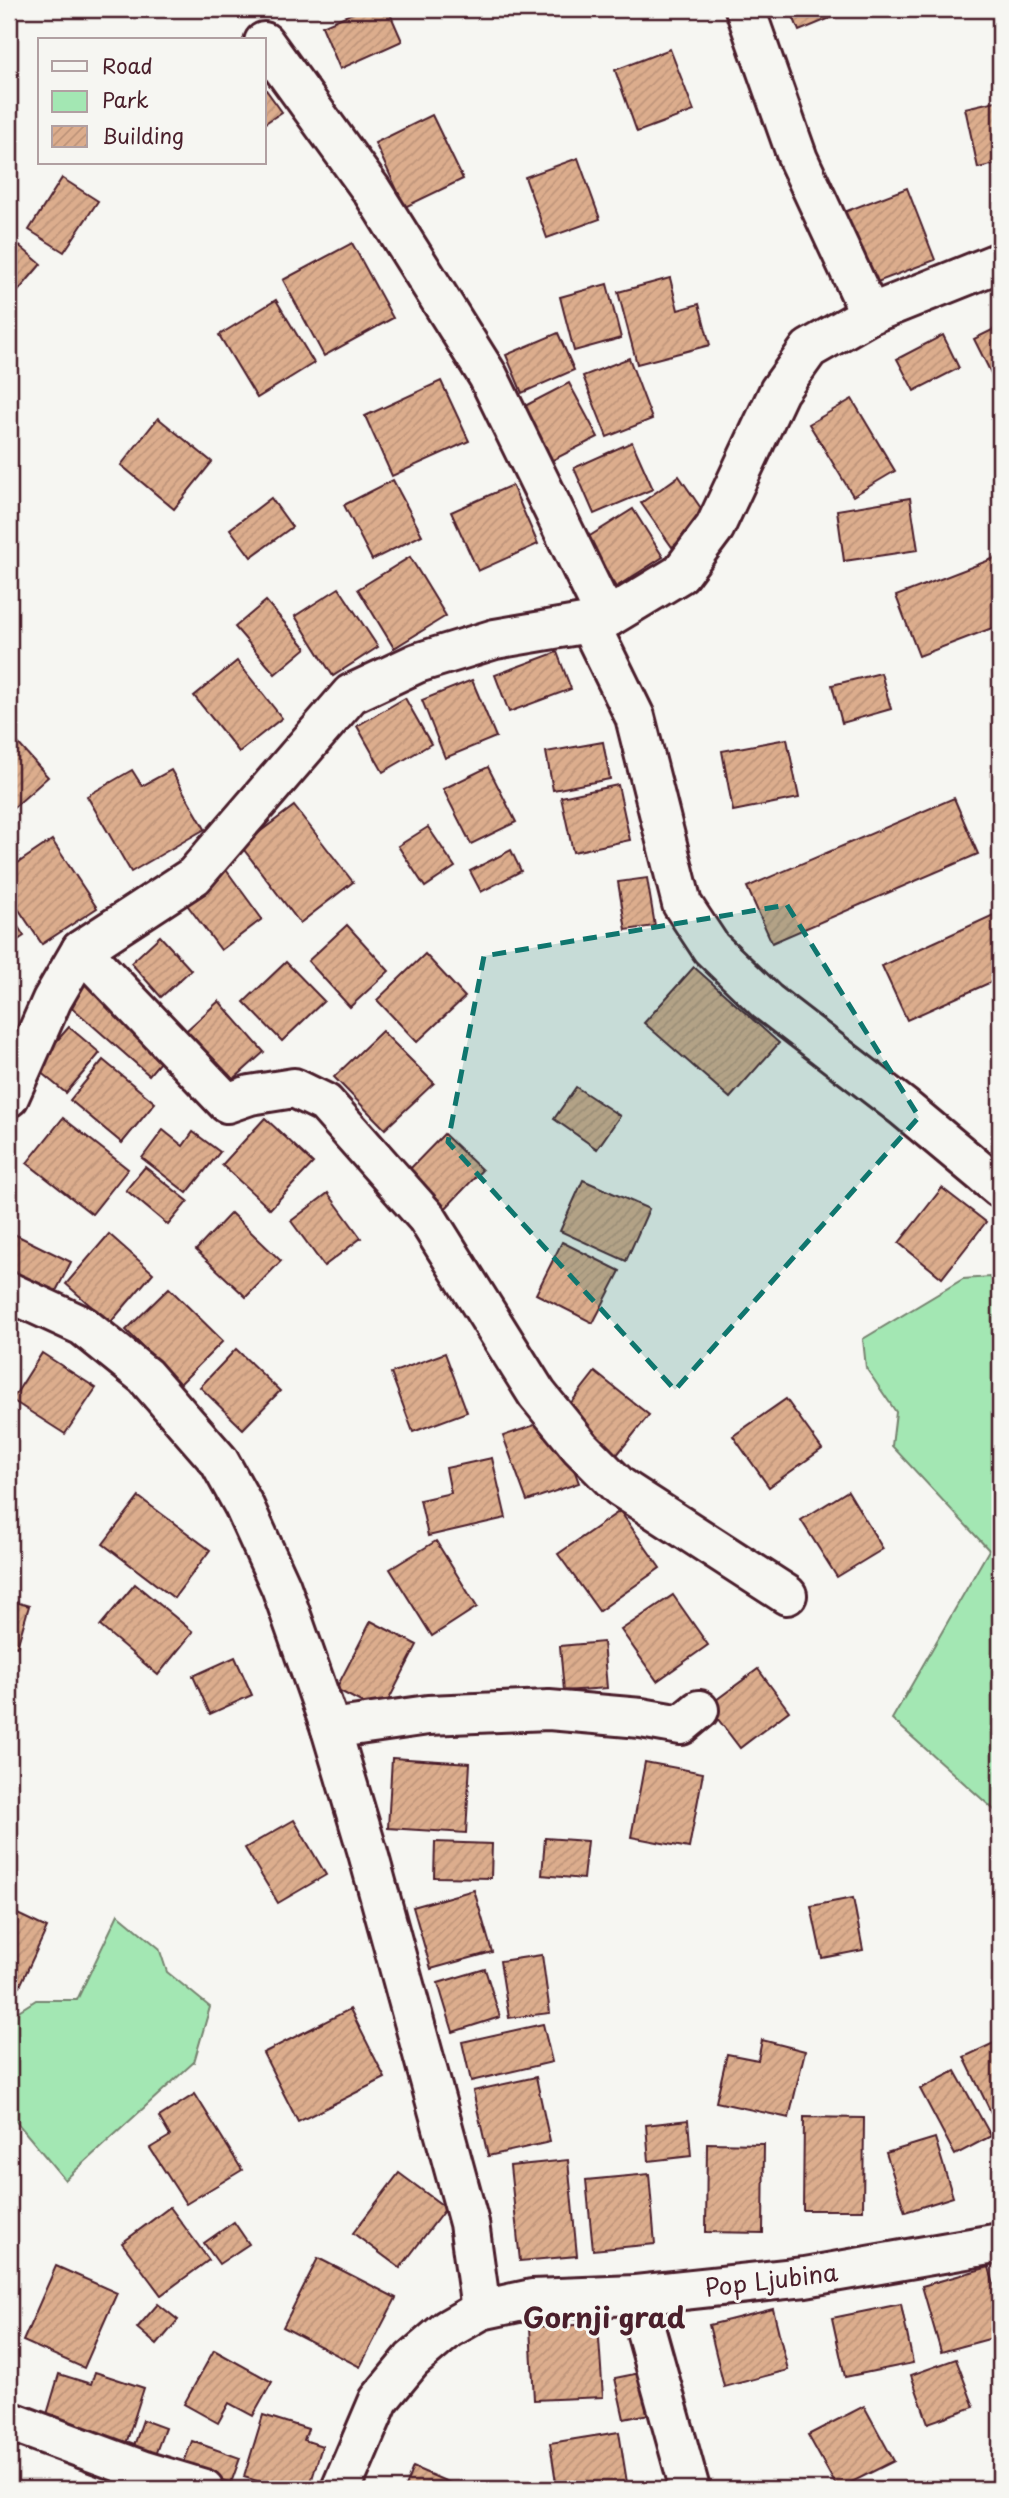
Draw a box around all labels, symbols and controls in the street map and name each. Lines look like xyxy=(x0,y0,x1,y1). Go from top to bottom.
legend xyxy=(38,38,266,164)
text: Road xyxy=(102,49,153,81)
text: Park xyxy=(102,83,149,115)
text: Building xyxy=(102,119,184,151)
street label: Pop Ljubina xyxy=(702,2253,840,2305)
district label: Gornji grad xyxy=(523,2295,686,2338)

